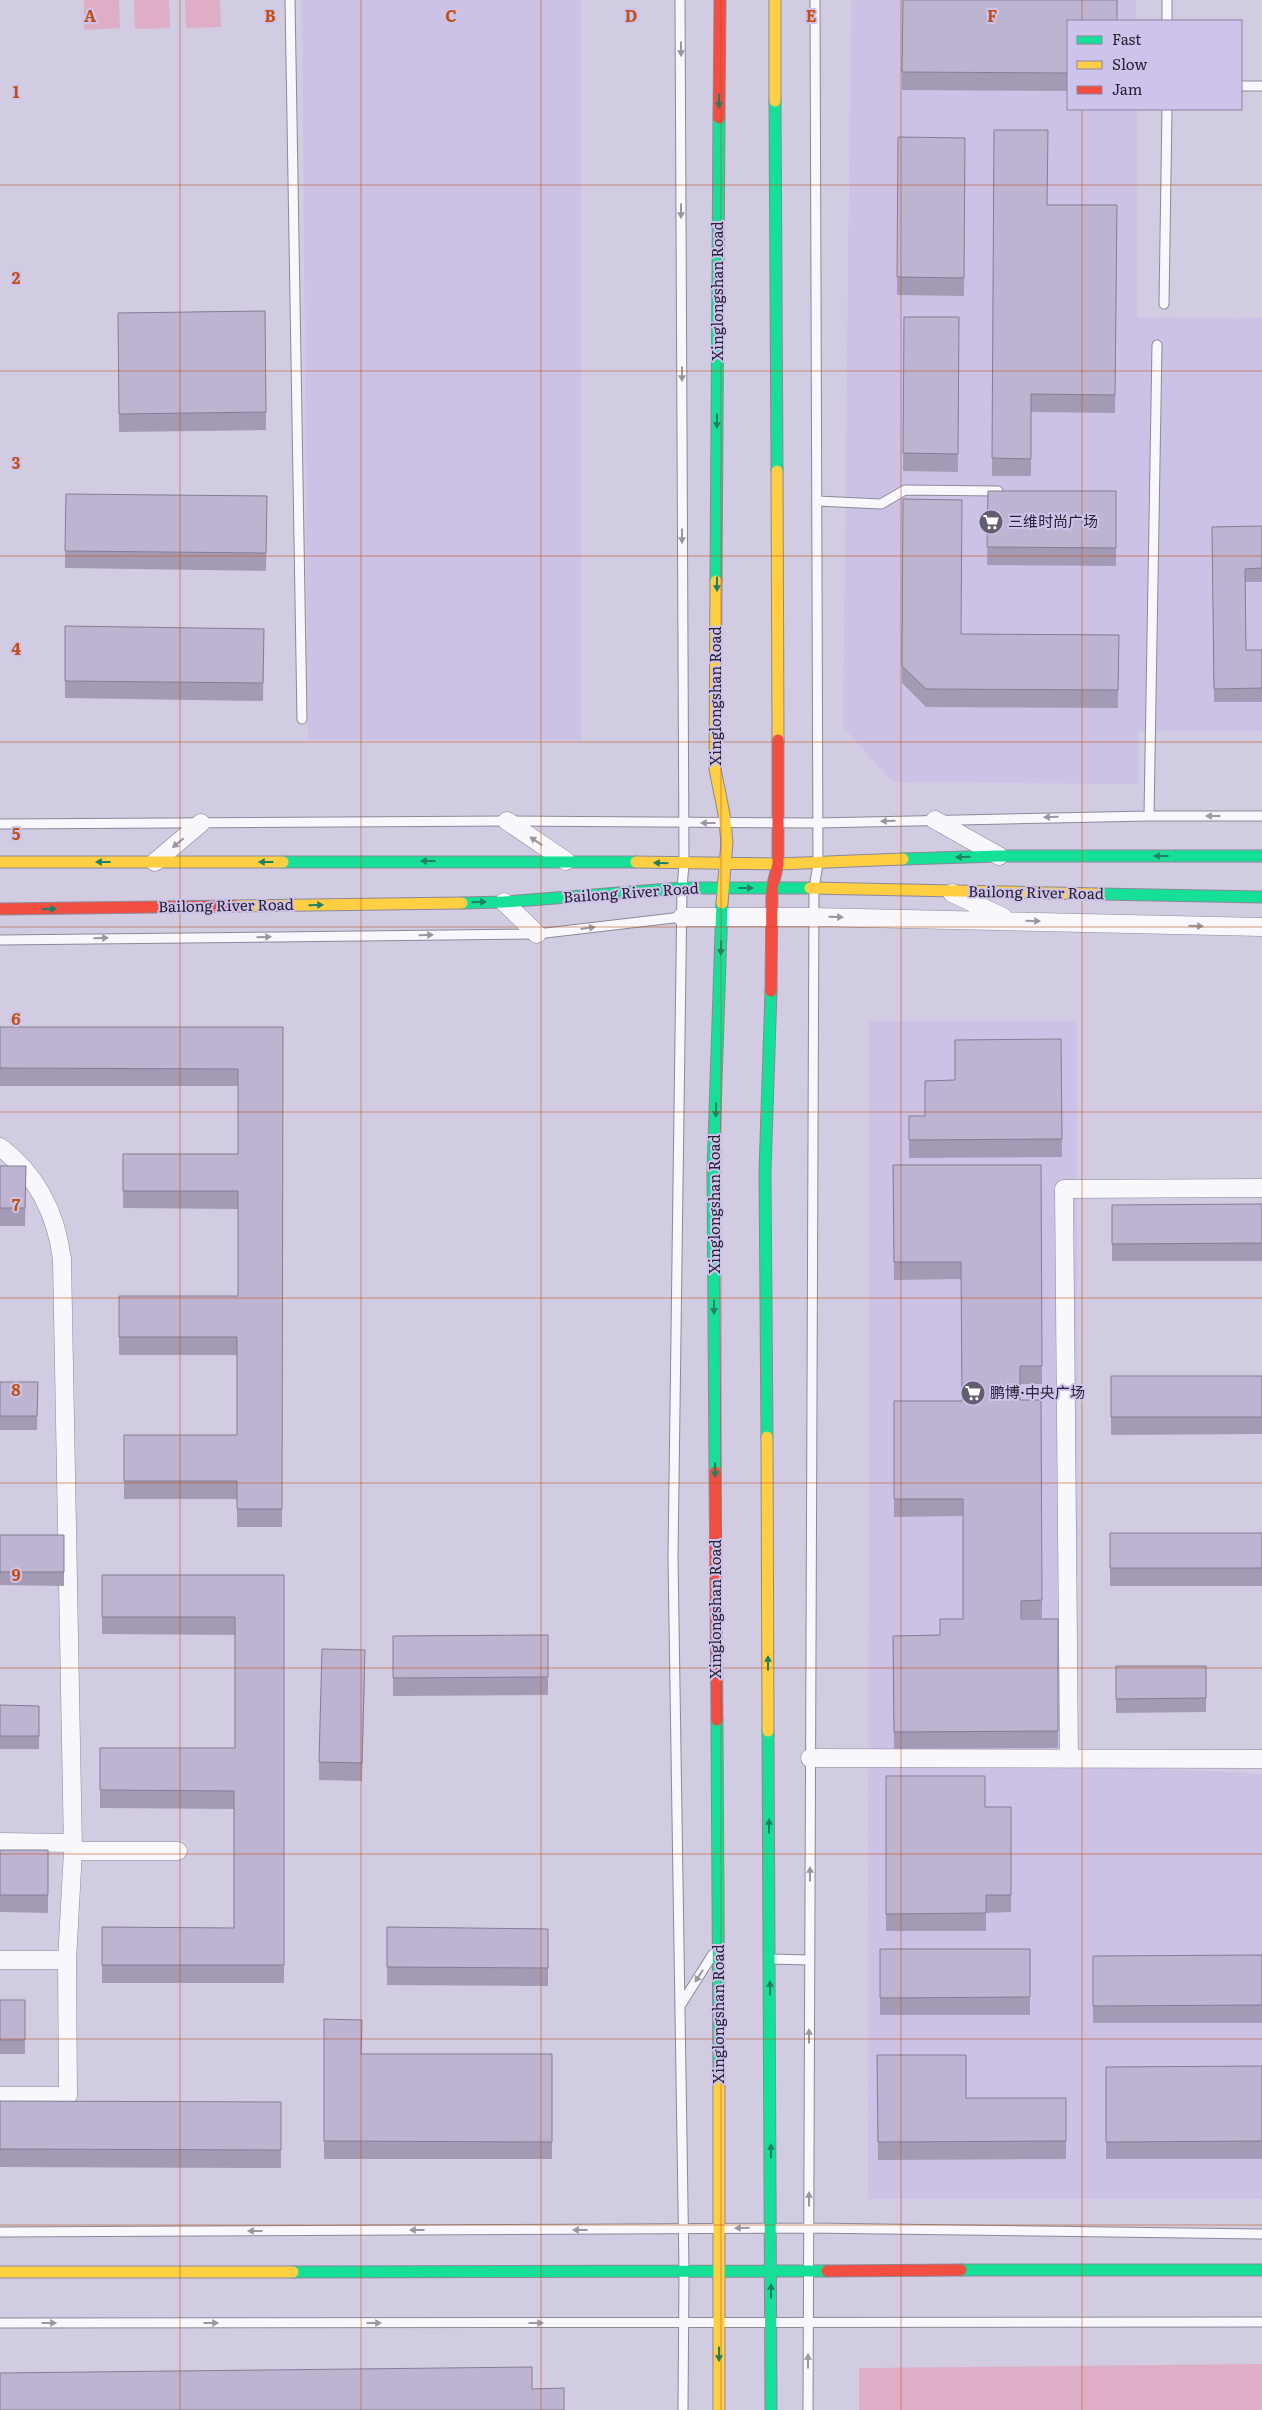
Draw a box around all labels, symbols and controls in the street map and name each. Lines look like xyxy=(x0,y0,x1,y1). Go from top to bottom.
text: A xyxy=(84,3,96,27)
text: B xyxy=(264,3,276,27)
text: C xyxy=(445,3,457,27)
text: D xyxy=(625,3,637,27)
text: E xyxy=(806,3,817,27)
text: F xyxy=(987,3,997,27)
legend xyxy=(1067,20,1242,110)
text: Fast xyxy=(1112,27,1141,50)
one-way arrow xyxy=(677,41,685,57)
text: Slow xyxy=(1112,52,1147,75)
text: Jam xyxy=(1112,77,1143,100)
text: 1 xyxy=(13,79,20,103)
one-way arrow xyxy=(715,93,723,109)
one-way arrow xyxy=(677,203,685,219)
street label: Xinglongshan Road xyxy=(705,221,728,361)
text: 2 xyxy=(12,265,21,289)
one-way arrow xyxy=(678,366,686,382)
one-way arrow xyxy=(713,413,721,429)
text: 3 xyxy=(12,450,21,474)
supermarket icon: 三维时尚广场 xyxy=(978,509,1004,535)
place label: 三维时尚广场 xyxy=(1008,509,1098,532)
one-way arrow xyxy=(678,528,686,544)
one-way arrow xyxy=(712,576,720,592)
street label: Xinglongshan Road xyxy=(703,626,726,766)
text: 4 xyxy=(11,636,21,660)
one-way arrow xyxy=(1205,812,1221,820)
one-way arrow xyxy=(1043,814,1059,822)
one-way arrow xyxy=(880,817,896,825)
one-way arrow xyxy=(700,819,716,827)
text: 5 xyxy=(12,821,21,845)
one-way arrow xyxy=(530,836,543,846)
one-way arrow xyxy=(172,837,185,848)
one-way arrow xyxy=(1153,852,1169,860)
one-way arrow xyxy=(955,853,971,861)
one-way arrow xyxy=(420,857,436,865)
one-way arrow xyxy=(95,858,111,866)
one-way arrow xyxy=(257,858,273,866)
one-way arrow xyxy=(652,859,668,867)
street label: Bailong River Road xyxy=(562,875,699,908)
street label: Bailong River Road xyxy=(968,879,1104,904)
one-way arrow xyxy=(738,884,754,892)
street label: Bailong River Road xyxy=(158,892,294,917)
one-way arrow xyxy=(471,898,487,906)
one-way arrow xyxy=(308,901,324,909)
one-way arrow xyxy=(41,904,57,912)
one-way arrow xyxy=(828,913,844,921)
one-way arrow xyxy=(1026,917,1042,925)
one-way arrow xyxy=(1188,922,1204,930)
one-way arrow xyxy=(581,924,597,932)
one-way arrow xyxy=(418,931,434,939)
one-way arrow xyxy=(256,933,272,941)
one-way arrow xyxy=(93,934,109,942)
one-way arrow xyxy=(717,940,725,956)
text: 6 xyxy=(11,1006,21,1030)
one-way arrow xyxy=(711,1102,719,1118)
street label: Xinglongshan Road xyxy=(702,1134,725,1274)
text: 7 xyxy=(12,1192,21,1216)
one-way arrow xyxy=(710,1300,718,1316)
text: 8 xyxy=(11,1377,21,1401)
supermarket icon: 鹏博·中央广场 xyxy=(960,1380,986,1406)
place label: 鹏博·中央广场 xyxy=(990,1380,1085,1403)
one-way arrow xyxy=(711,1462,719,1478)
street label: Xinglongshan Road xyxy=(703,1539,726,1679)
text: 9 xyxy=(11,1562,21,1586)
one-way arrow xyxy=(764,1655,772,1671)
one-way arrow xyxy=(765,1818,773,1834)
one-way arrow xyxy=(806,1866,814,1882)
street label: Xinglongshan Road xyxy=(706,1944,729,2084)
one-way arrow xyxy=(694,1969,704,1983)
one-way arrow xyxy=(766,1980,774,1996)
one-way arrow xyxy=(805,2028,813,2044)
one-way arrow xyxy=(767,2143,775,2159)
one-way arrow xyxy=(805,2191,813,2207)
one-way arrow xyxy=(734,2225,750,2233)
one-way arrow xyxy=(409,2226,425,2234)
one-way arrow xyxy=(572,2226,588,2234)
one-way arrow xyxy=(247,2227,263,2235)
one-way arrow xyxy=(767,2283,775,2299)
one-way arrow xyxy=(41,2319,57,2327)
one-way arrow xyxy=(203,2319,219,2327)
one-way arrow xyxy=(366,2319,382,2327)
one-way arrow xyxy=(528,2319,544,2327)
one-way arrow xyxy=(715,2346,723,2362)
one-way arrow xyxy=(804,2353,812,2369)

